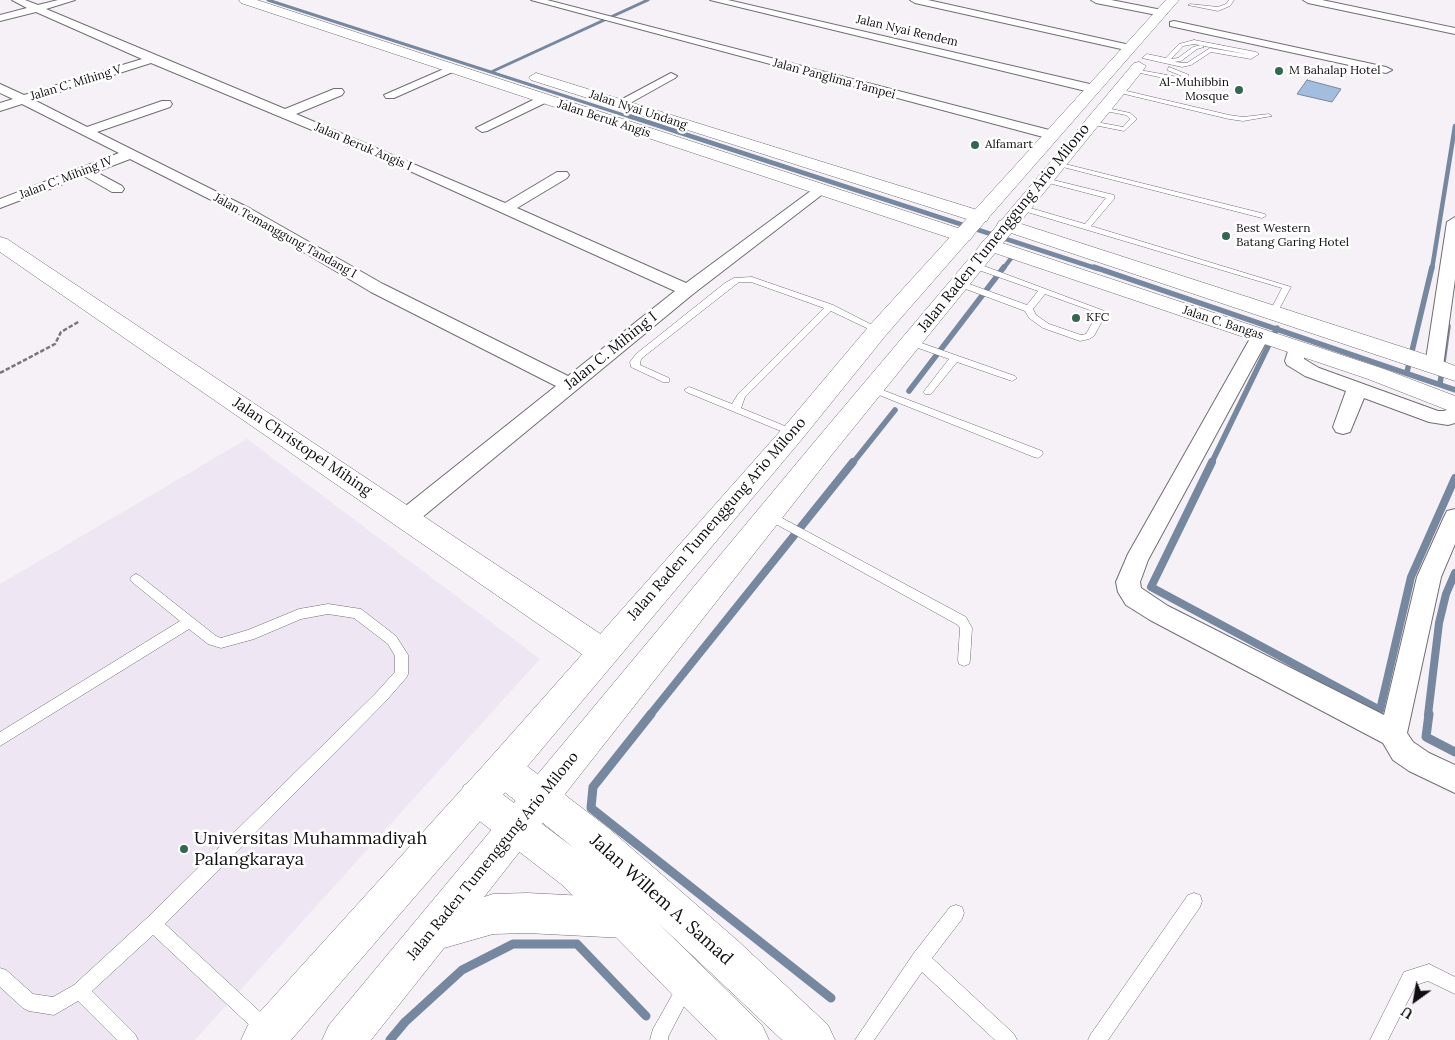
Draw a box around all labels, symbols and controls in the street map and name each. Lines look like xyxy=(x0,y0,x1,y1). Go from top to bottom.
street label: Jalan Nyai Rendem xyxy=(855,12,959,50)
street label: Jalan Panglima Tampei xyxy=(771,56,897,102)
street label: Jalan C. Mihing V xyxy=(29,62,123,104)
place label: M Bahalap Hotel xyxy=(1289,64,1381,78)
marker: M Bahalap Hotel xyxy=(1273,65,1285,77)
place label: Al-Muhibbin Mosque xyxy=(1159,76,1229,104)
marker: Al-Muhibbin Mosque xyxy=(1233,84,1245,96)
street label: Jalan Nyai Undang xyxy=(587,87,689,133)
street label: Jalan Beruk Angis xyxy=(556,97,652,141)
street label: Jalan Beruk Angis I xyxy=(312,120,414,174)
street label: Jalan Raden Tumenggung Ario Milono xyxy=(914,120,1094,336)
place label: Alfamart xyxy=(985,138,1033,152)
marker: Alfamart xyxy=(969,139,981,151)
street label: Jalan C. Mihing IV xyxy=(17,154,115,202)
street label: Jalan Temanggung Tandang I xyxy=(211,191,359,281)
place label: Best Western Batang Garing Hotel xyxy=(1236,222,1349,250)
marker: Best Western Batang Garing Hotel xyxy=(1220,230,1232,242)
street label: Jalan C. Bangas xyxy=(1181,303,1265,343)
street label: Jalan C. Mihing I xyxy=(561,308,661,394)
place label: KFC xyxy=(1086,311,1109,325)
marker: KFC xyxy=(1070,312,1082,324)
street label: Jalan Christopel Mihing xyxy=(229,394,375,500)
street label: Jalan Raden Tumenggung Ario Milono xyxy=(624,414,810,624)
street label: Jalan Raden Tumenggung Ario Milono xyxy=(403,748,583,964)
place label: Universitas Muhammadiyah Palangkaraya xyxy=(194,828,427,871)
street label: Jalan Willem A. Samad xyxy=(585,830,737,970)
marker: Universitas Muhammadiyah Palangkaraya xyxy=(178,843,190,855)
north arrow xyxy=(1390,975,1440,1025)
text: U xyxy=(1398,1002,1416,1023)

